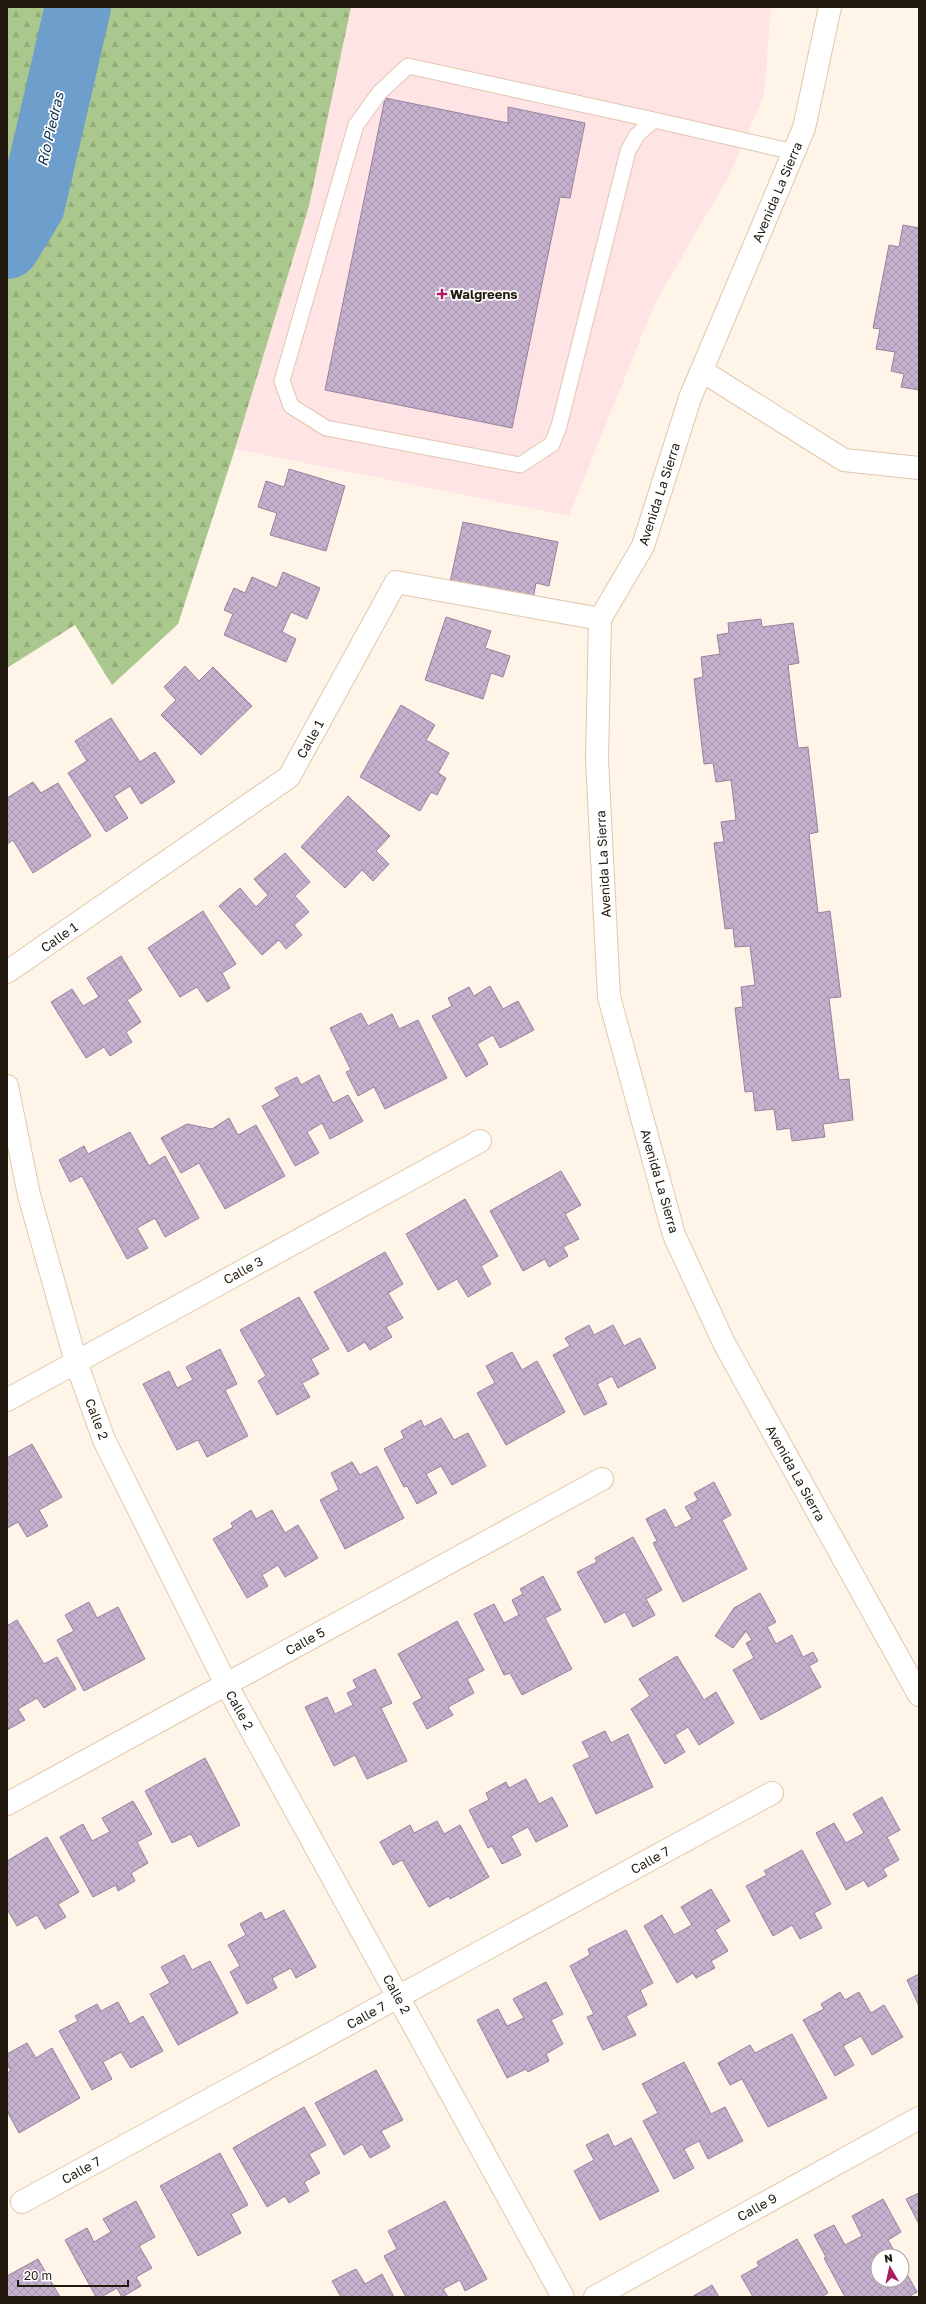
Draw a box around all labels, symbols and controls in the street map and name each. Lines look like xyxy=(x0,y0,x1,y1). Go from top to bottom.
water label: Río Piedras xyxy=(33,90,67,168)
street label: Avenida La Sierra xyxy=(749,139,805,245)
place label: Walgreens xyxy=(450,286,518,302)
marker: Walgreens xyxy=(437,289,447,299)
street label: Avenida La Sierra xyxy=(635,440,683,548)
street label: Calle 1 xyxy=(293,717,327,761)
street label: Avenida La Sierra xyxy=(592,810,614,918)
street label: Calle 1 xyxy=(37,919,81,955)
street label: Avenida La Sierra xyxy=(638,1127,682,1235)
street label: Calle 3 xyxy=(220,1253,266,1287)
street label: Calle 2 xyxy=(82,1396,112,1442)
street label: Avenida La Sierra xyxy=(763,1422,829,1524)
street label: Calle 5 xyxy=(282,1624,328,1658)
street label: Calle 2 xyxy=(223,1687,257,1733)
street label: Calle 7 xyxy=(628,1843,672,1877)
street label: Calle 2 xyxy=(380,1971,414,2017)
street label: Calle 7 xyxy=(344,1998,388,2032)
street label: Calle 7 xyxy=(59,2153,103,2187)
street label: Calle 9 xyxy=(734,2190,780,2224)
north arrow xyxy=(870,2248,910,2288)
text: N xyxy=(883,2251,894,2265)
scale bar xyxy=(18,2262,128,2288)
text: 20 m xyxy=(24,2268,52,2283)

